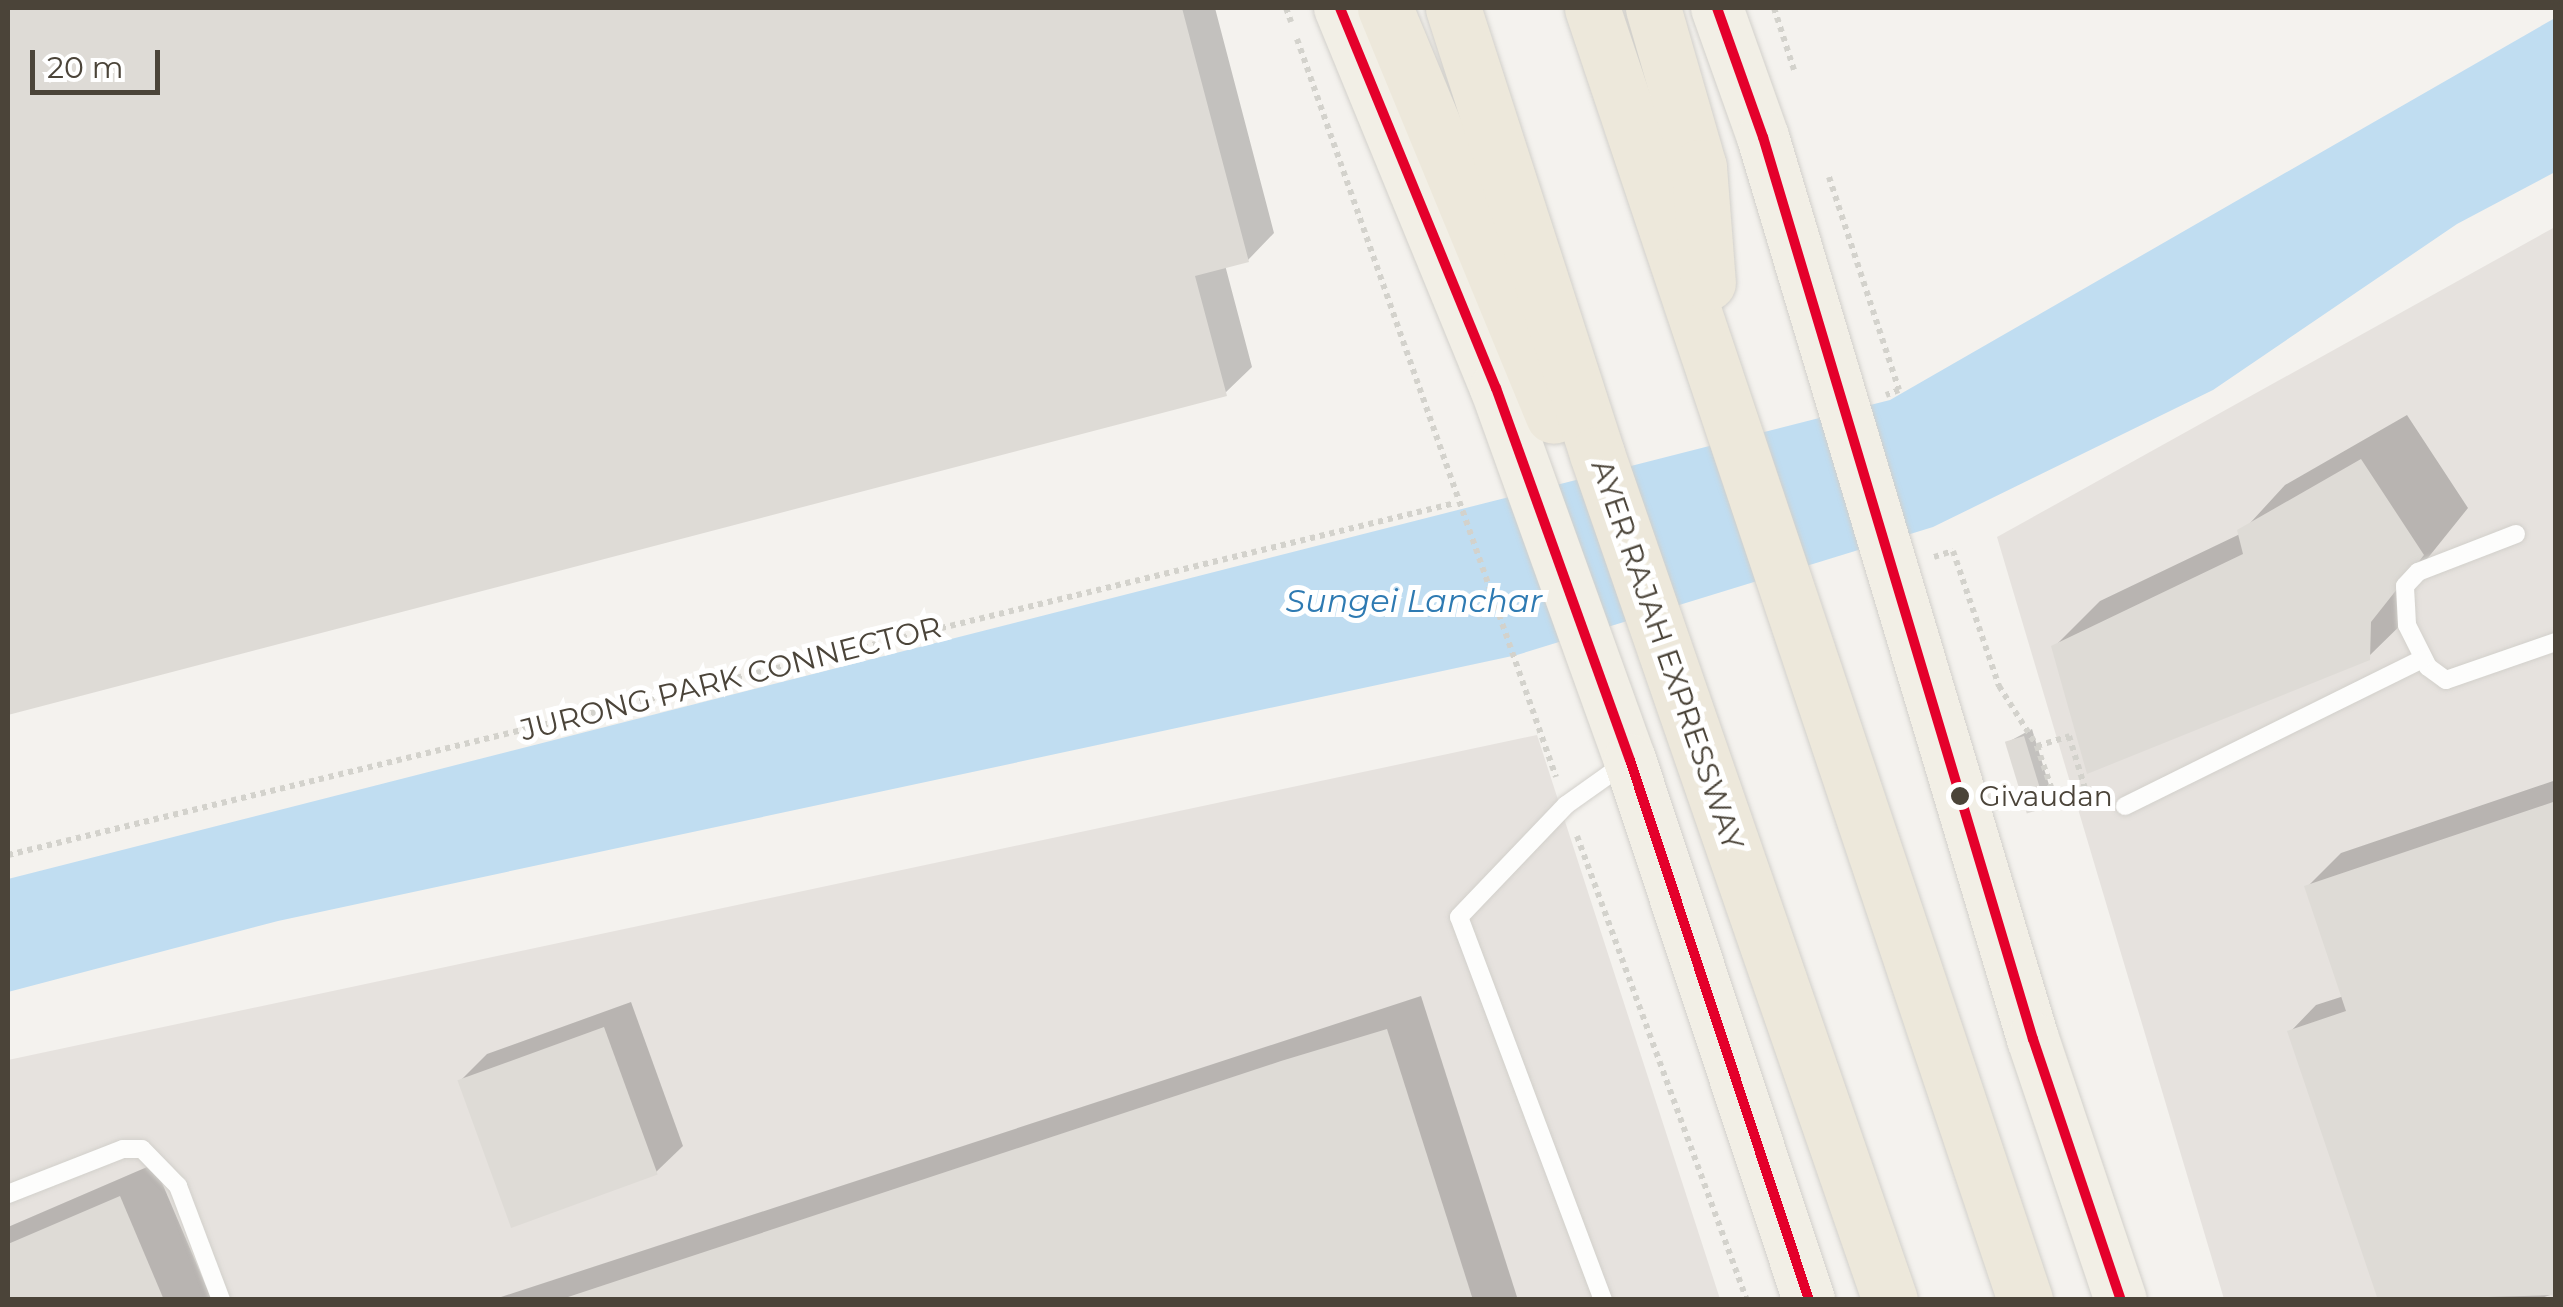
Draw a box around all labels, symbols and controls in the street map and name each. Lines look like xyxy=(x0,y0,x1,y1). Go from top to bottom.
scale bar xyxy=(35,30,165,92)
text: 20 m xyxy=(47,49,124,86)
street label: AYER RAJAH EXPRESSWAY xyxy=(1583,455,1751,855)
water label: Sungei Lanchar xyxy=(1286,582,1542,620)
street label: JURONG PARK CONNECTOR xyxy=(517,609,945,749)
place label: Givaudan xyxy=(1979,779,2113,813)
marker: Givaudan xyxy=(1950,786,1970,806)

